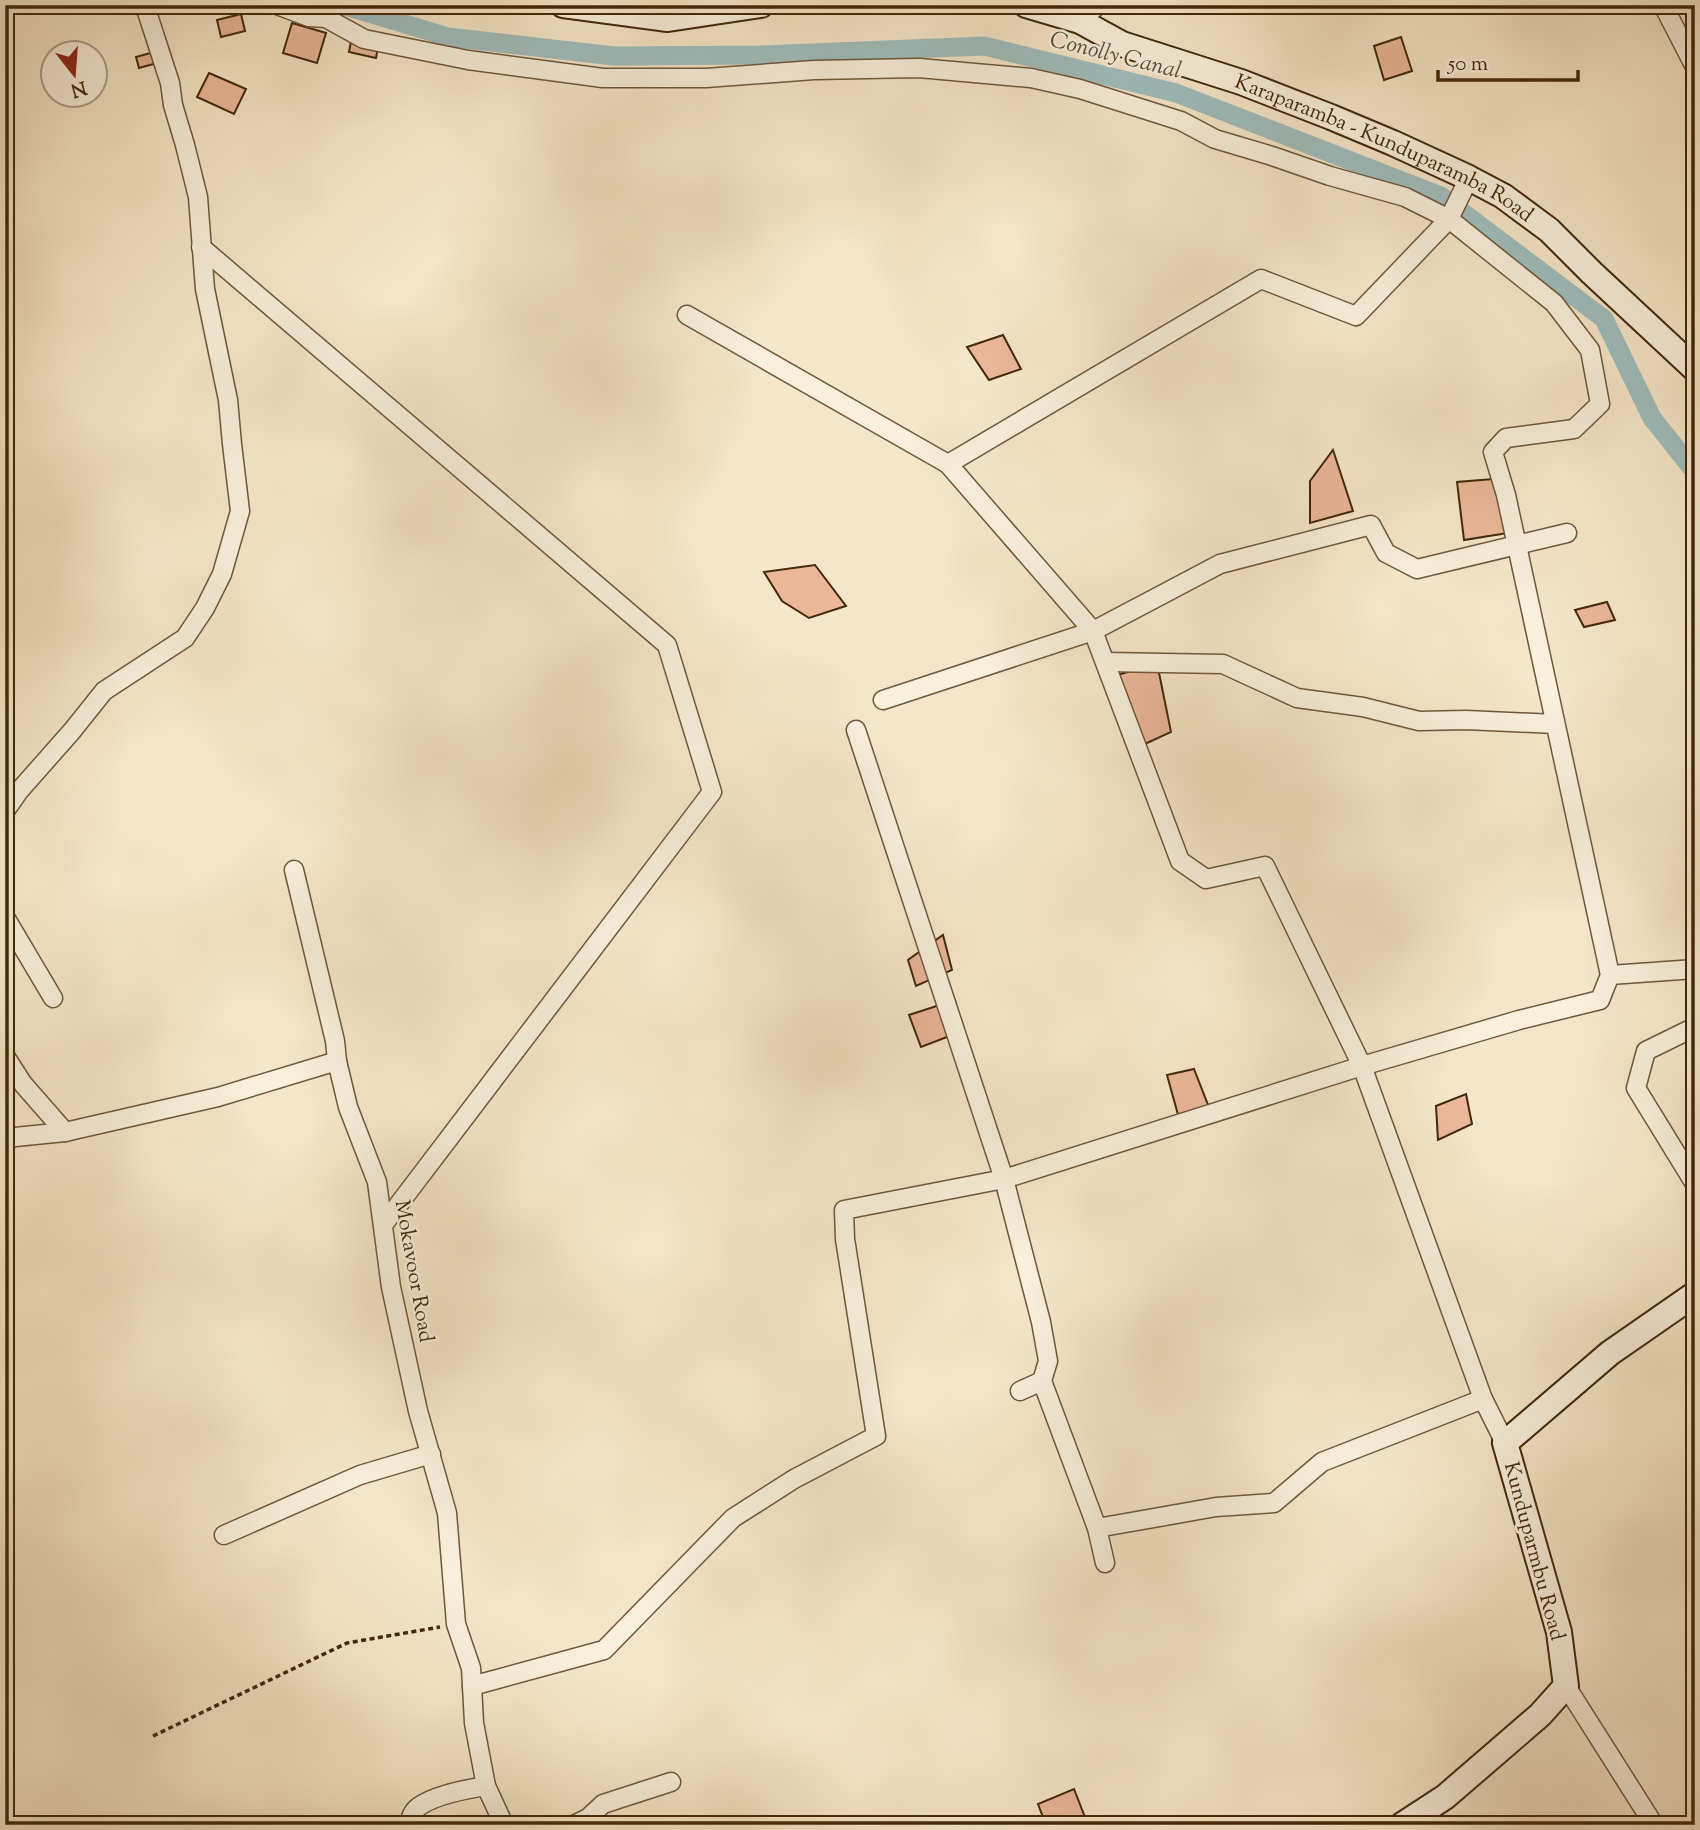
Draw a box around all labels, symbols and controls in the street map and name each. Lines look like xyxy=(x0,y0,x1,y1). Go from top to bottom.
water label: Conolly Canal xyxy=(1046,24,1185,89)
north arrow xyxy=(38,38,108,108)
scale bar xyxy=(1438,38,1578,82)
text: 50 m xyxy=(1447,50,1488,80)
street label: Karaparamba - Kunduparamba Road xyxy=(1230,68,1539,231)
text: N xyxy=(67,73,89,103)
street label: Mokavoor Road xyxy=(386,1198,440,1345)
street label: Kunduparmbu Road xyxy=(1495,1459,1571,1644)

